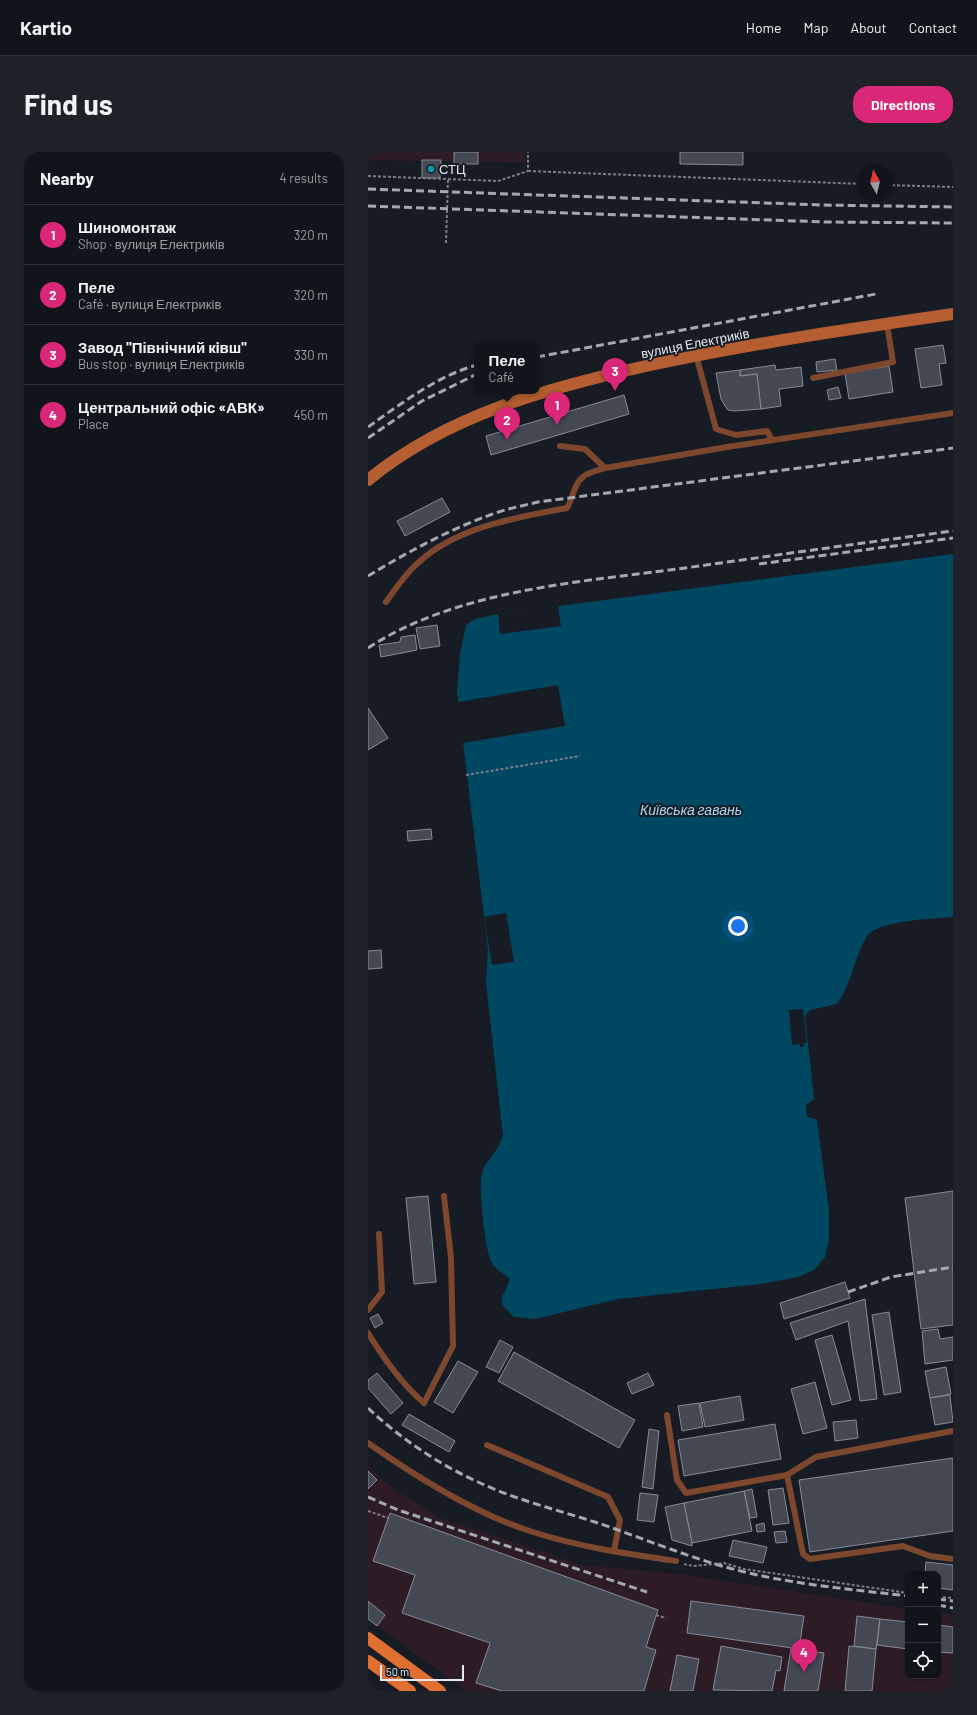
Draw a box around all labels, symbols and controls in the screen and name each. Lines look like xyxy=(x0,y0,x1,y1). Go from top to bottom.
text: Kartio xyxy=(20,16,72,39)
text: Home xyxy=(746,19,782,36)
text: Map xyxy=(804,19,828,36)
text: About xyxy=(850,19,887,36)
text: Contact xyxy=(909,19,957,36)
button: Directions xyxy=(853,86,953,123)
text: Find us xyxy=(24,87,113,121)
place label: СТЦ xyxy=(439,161,466,177)
marker: СТЦ xyxy=(426,164,436,174)
north arrow xyxy=(857,164,893,200)
text: Nearby xyxy=(40,168,94,188)
text: 4 results xyxy=(280,170,328,186)
text: Шиномонтаж xyxy=(78,218,176,236)
text: 1 xyxy=(51,227,55,243)
text: 320 m xyxy=(294,227,328,243)
text: Shop · вулиця Електриків xyxy=(78,236,225,252)
text: Пеле xyxy=(78,278,115,296)
text: 2 xyxy=(49,287,57,303)
text: 320 m xyxy=(294,287,328,303)
text: Café · вулиця Електриків xyxy=(78,296,221,312)
street label: вулиця Електриків xyxy=(639,325,751,361)
text: Завод "Північний кiвш" xyxy=(78,338,247,356)
popup xyxy=(474,342,540,394)
text: 3 xyxy=(49,347,57,363)
text: 330 m xyxy=(294,347,328,363)
text: Пеле xyxy=(489,351,525,369)
text: Bus stop · вулиця Електриків xyxy=(78,356,245,372)
pin: 3 xyxy=(602,358,628,391)
text: Café xyxy=(489,369,514,385)
pin: 1 xyxy=(544,392,570,425)
text: Центральний офіс «АВК» xyxy=(78,398,265,416)
text: 4 xyxy=(49,407,57,423)
text: 450 m xyxy=(293,407,328,423)
pin: 2 xyxy=(494,407,520,440)
text: Place xyxy=(78,416,109,432)
water label: Київська гавань xyxy=(640,801,742,818)
your location xyxy=(728,916,748,936)
map controls xyxy=(905,1571,941,1679)
button: + xyxy=(905,1571,941,1607)
button: − xyxy=(905,1607,941,1643)
pin: 4 xyxy=(791,1639,817,1672)
button: locate xyxy=(905,1643,941,1679)
scale bar xyxy=(380,1663,464,1682)
text: 50 m xyxy=(386,1665,409,1678)

